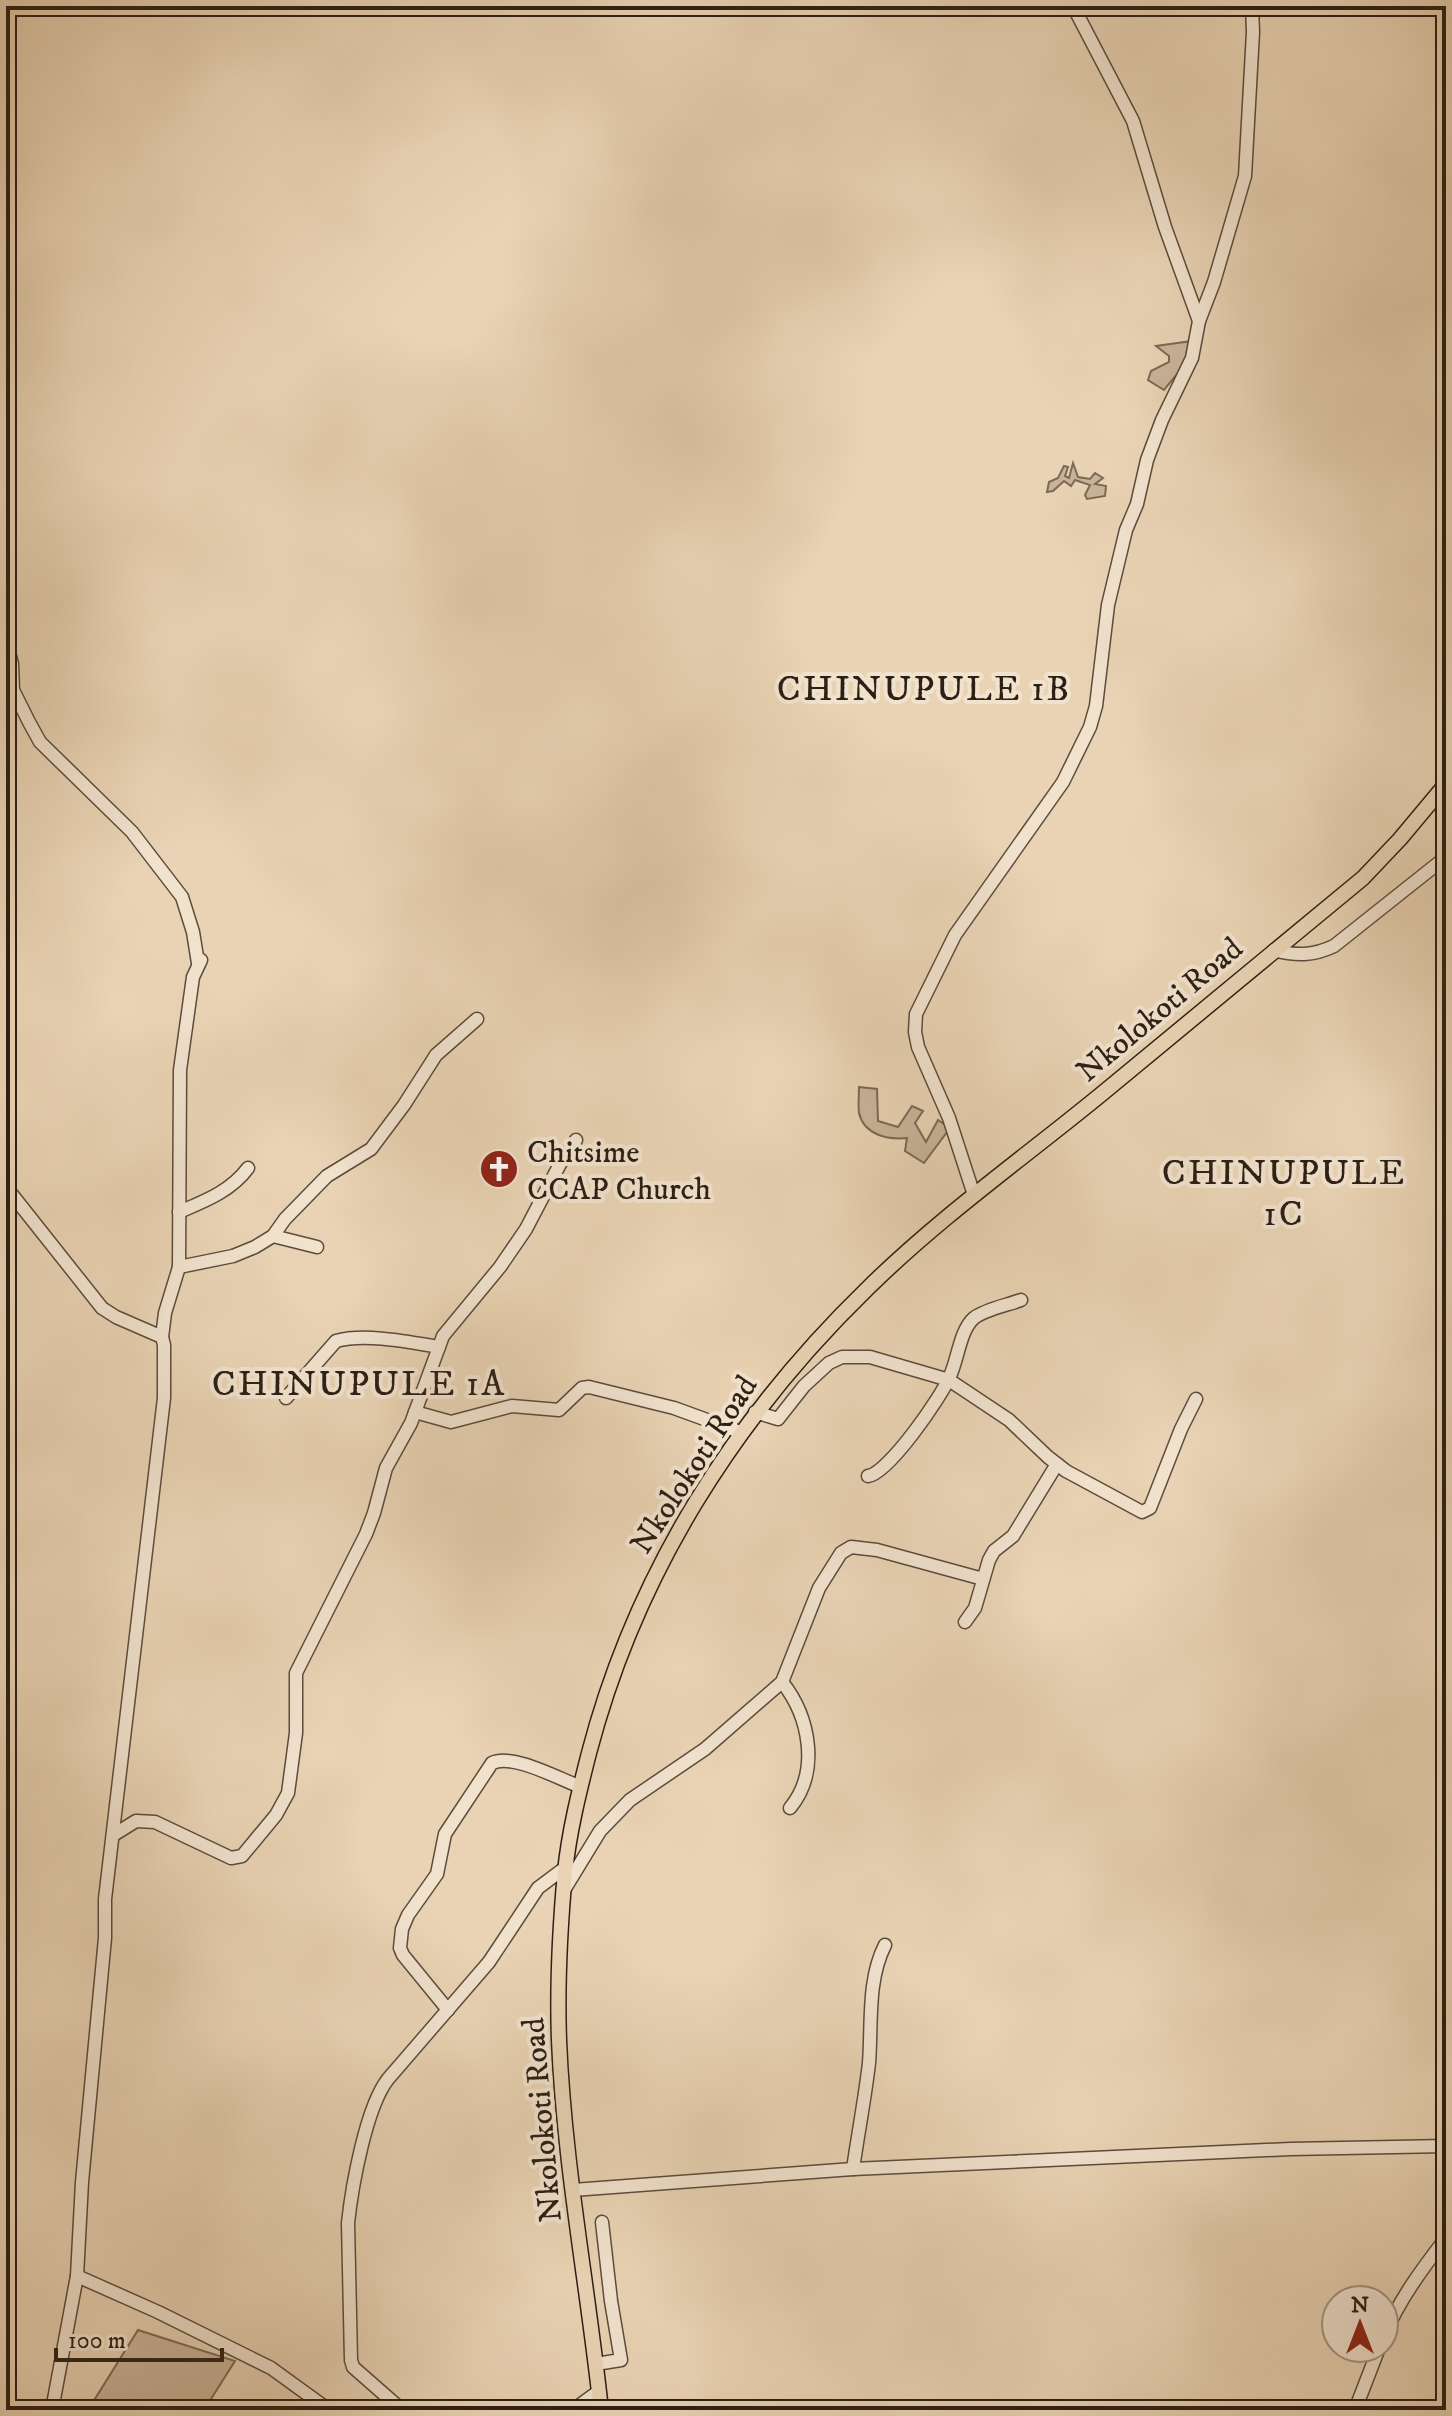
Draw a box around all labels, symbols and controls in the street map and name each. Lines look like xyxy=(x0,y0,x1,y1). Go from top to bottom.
district label: CHINUPULE 1B xyxy=(777,667,1071,712)
street label: Nkolokoti Road xyxy=(1069,929,1252,1092)
place label: Chitsime CCAP Church xyxy=(527,1133,711,1210)
church icon: Chitsime CCAP Church xyxy=(478,1148,520,1190)
district label: CHINUPULE 1C xyxy=(1162,1151,1406,1237)
district label: CHINUPULE 1A xyxy=(212,1362,506,1407)
street label: Nkolokoti Road xyxy=(622,1368,767,1562)
street label: Nkolokoti Road xyxy=(514,2016,572,2224)
north arrow xyxy=(1320,2284,1400,2364)
text: N xyxy=(1351,2292,1369,2319)
scale bar xyxy=(56,2312,222,2362)
text: 100 m xyxy=(68,2326,126,2356)

